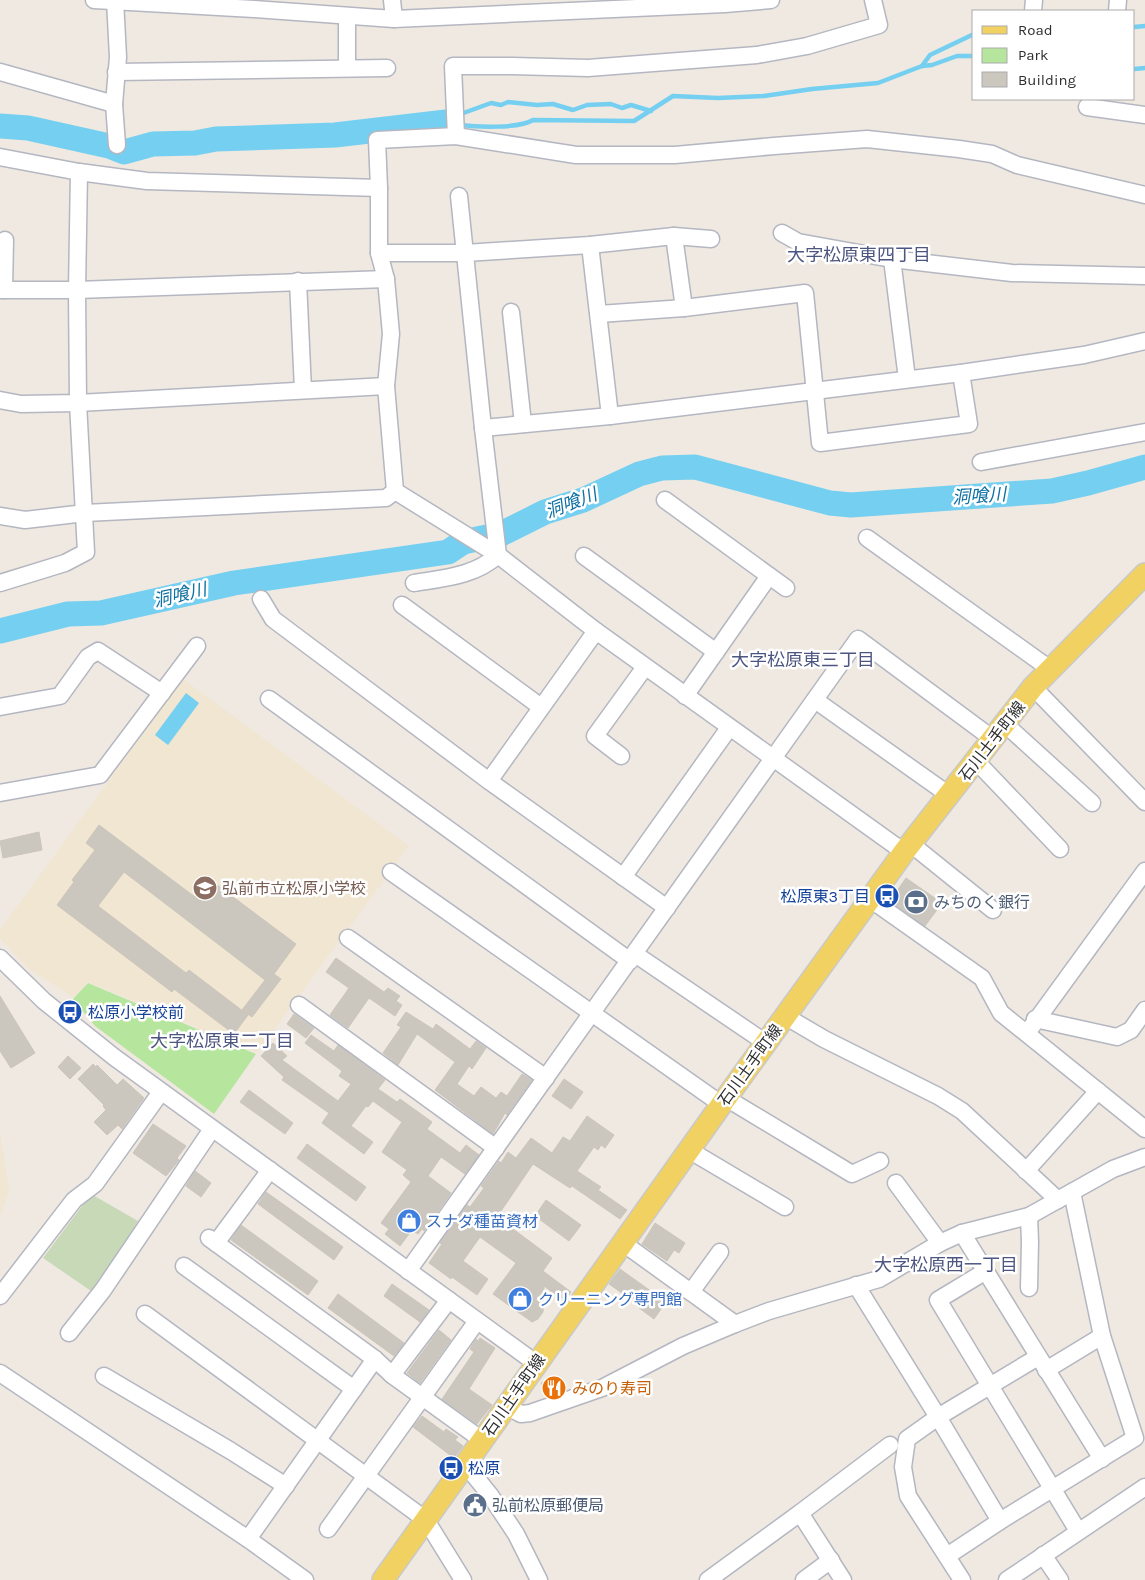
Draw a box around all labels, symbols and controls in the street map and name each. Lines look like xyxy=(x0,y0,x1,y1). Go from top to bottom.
legend xyxy=(972,10,1135,100)
text: Road xyxy=(1018,21,1053,39)
text: Park xyxy=(1018,46,1048,64)
text: Building xyxy=(1018,71,1076,89)
district label: 大字松原東四丁目 xyxy=(787,244,931,266)
water label: 洞喰川 xyxy=(542,482,602,523)
water label: 洞喰川 xyxy=(951,483,1009,509)
water label: 洞喰川 xyxy=(151,578,211,612)
district label: 大字松原東三丁目 xyxy=(731,649,875,671)
street label: 石川土手町線 xyxy=(955,697,1029,785)
school or university icon: 弘前市立松原小学校 xyxy=(192,875,218,901)
place label: 弘前市立松原小学校 xyxy=(222,879,366,898)
bus stop icon: 松原東3丁目 xyxy=(874,883,900,909)
place label: 松原東3丁目 xyxy=(781,887,870,906)
bank icon: みちのく銀行 xyxy=(903,889,929,915)
place label: みちのく銀行 xyxy=(934,893,1030,912)
bus stop icon: 松原小学校前 xyxy=(57,999,83,1025)
place label: 松原小学校前 xyxy=(88,1003,184,1022)
street label: 石川土手町線 xyxy=(714,1021,786,1109)
district label: 大字松原東二丁目 xyxy=(150,1030,294,1052)
shop icon: スナダ種苗資材 xyxy=(396,1208,422,1234)
place label: スナダ種苗資材 xyxy=(426,1212,538,1231)
district label: 大字松原西一丁目 xyxy=(874,1254,1018,1276)
shop icon: クリーニング専門館 xyxy=(507,1286,533,1312)
place label: クリーニング専門館 xyxy=(538,1290,682,1309)
street label: 石川土手町線 xyxy=(479,1350,549,1440)
restaurant icon: みのり寿司 xyxy=(541,1375,567,1401)
place label: みのり寿司 xyxy=(572,1379,652,1398)
bus stop icon: 松原 xyxy=(438,1455,464,1481)
place label: 松原 xyxy=(468,1459,500,1478)
public building icon: 弘前松原郵便局 xyxy=(462,1492,488,1518)
place label: 弘前松原郵便局 xyxy=(492,1496,604,1515)

